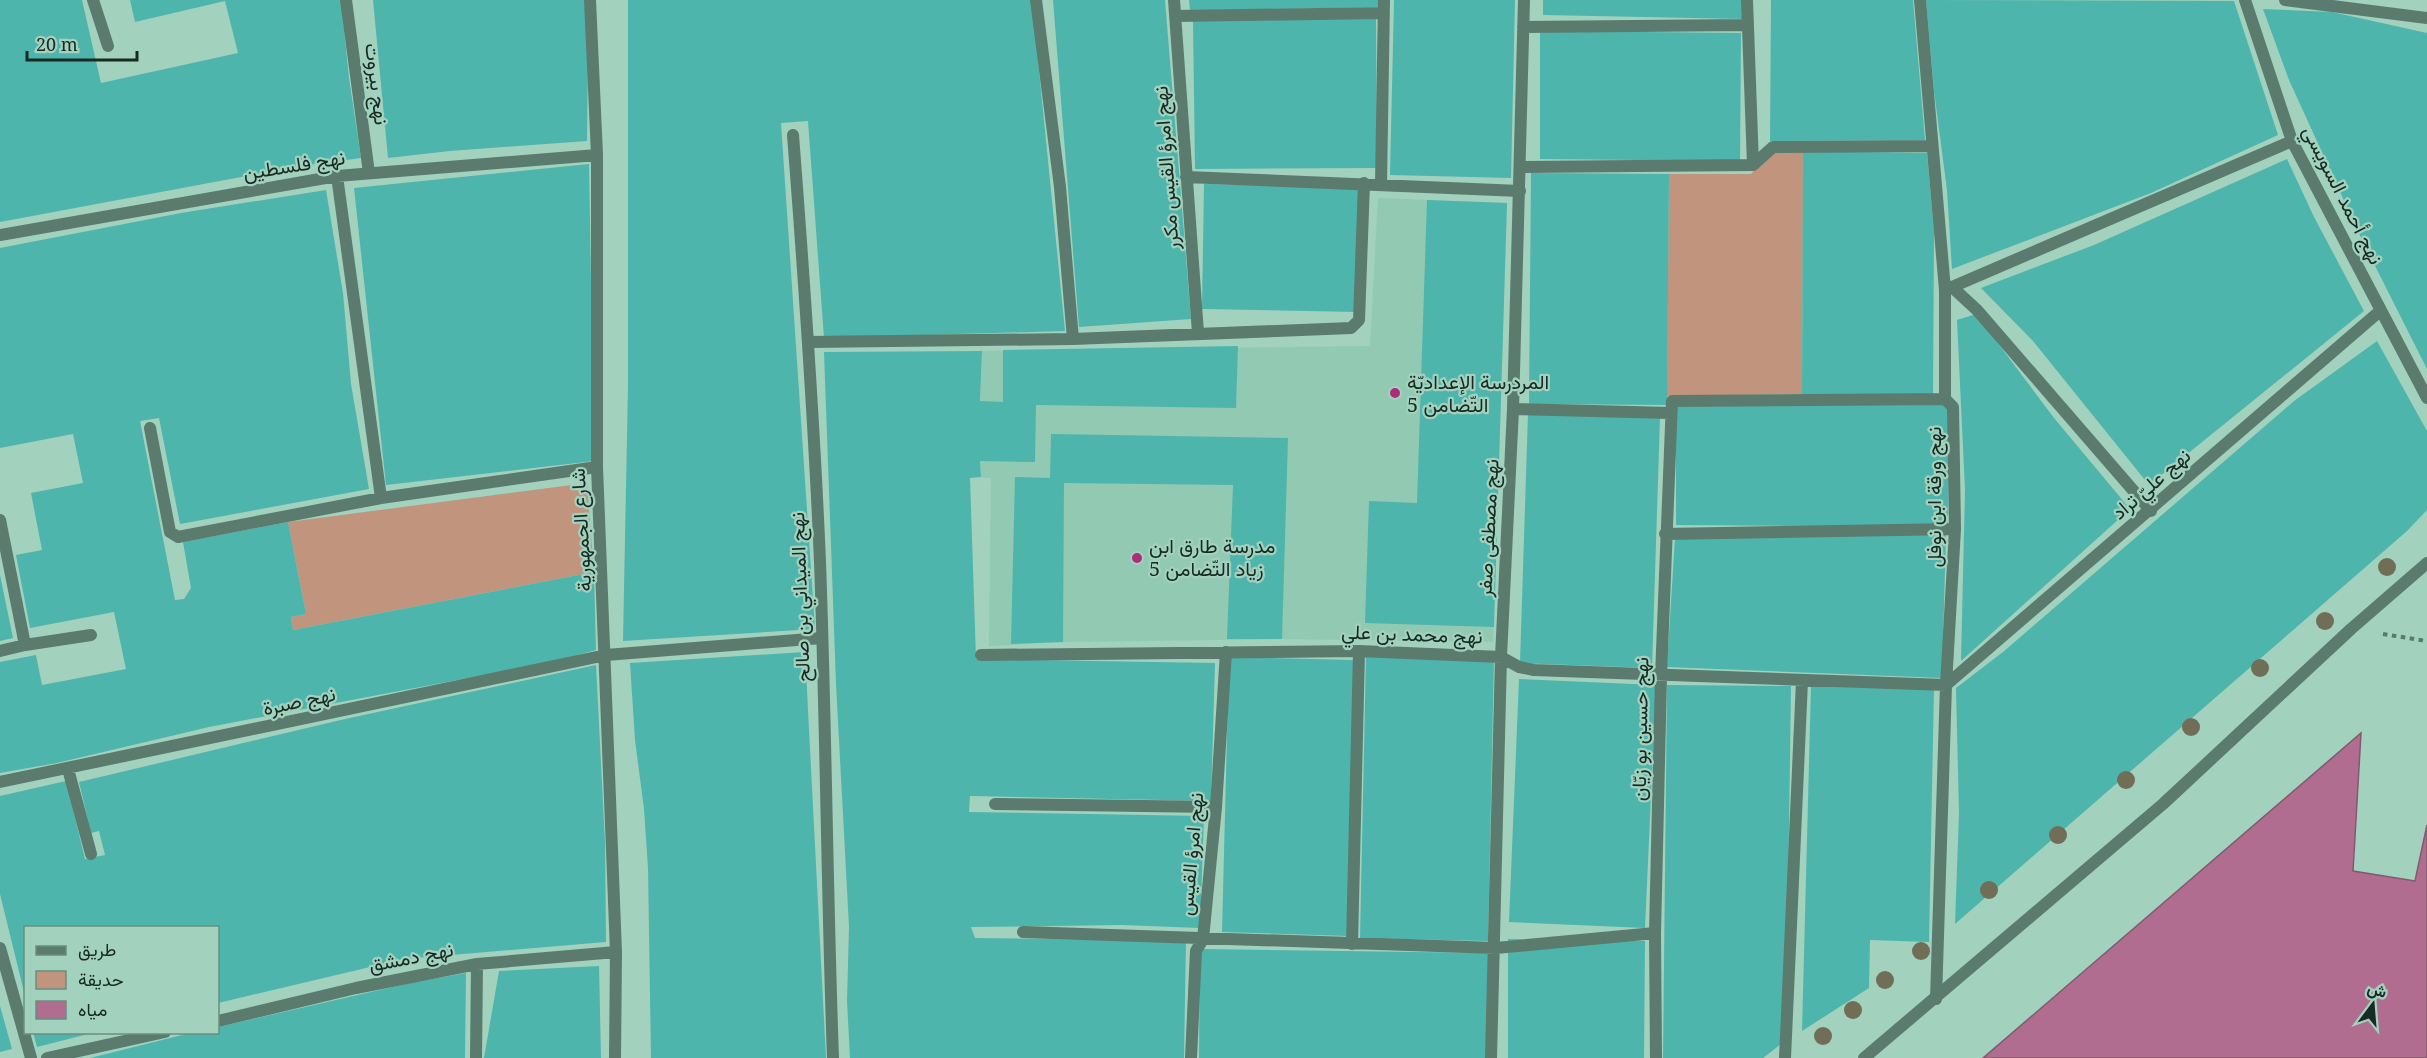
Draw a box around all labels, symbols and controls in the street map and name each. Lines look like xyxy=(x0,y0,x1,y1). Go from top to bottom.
scale bar xyxy=(27,24,136,62)
text: 20 m xyxy=(36,32,78,56)
street label: نهج بيروت xyxy=(358,41,396,127)
street label: نهج امرؤ القيس مكرر xyxy=(1146,85,1186,252)
street label: نهج أحمد السويسي xyxy=(2293,121,2390,271)
street label: نهج فلسطين xyxy=(241,143,347,187)
place label: المردرسة الإعداديّة التّضامن 5 xyxy=(1407,368,1549,418)
marker: المردرسة الإعداديّة التّضامن 5 xyxy=(1388,386,1402,400)
street label: نهج ورقة ابن نوفل xyxy=(1920,426,1948,568)
street label: نهج عليّ تراد xyxy=(2105,442,2198,528)
street label: نهج مصطفى صفر xyxy=(1470,458,1506,599)
street label: شارع الجمهورية xyxy=(564,468,598,592)
street label: نهج الميداني بن صالح xyxy=(783,511,820,682)
place label: مدرسة طارق ابن زياد التّضامن 5 xyxy=(1149,532,1275,582)
marker: مدرسة طارق ابن زياد التّضامن 5 xyxy=(1130,551,1144,565)
street label: نهج محمد بن علي xyxy=(1341,618,1483,653)
street label: نهج حسين بو زيّان xyxy=(1625,657,1655,801)
street label: نهج صبرة xyxy=(260,680,338,722)
street label: نهج امرؤ القيس xyxy=(1172,791,1210,917)
legend xyxy=(24,926,219,1034)
street label: نهج دمشق xyxy=(366,935,456,979)
text: طريق xyxy=(78,937,116,961)
text: حديقة xyxy=(78,967,124,991)
north arrow xyxy=(2343,974,2403,1034)
text: ش xyxy=(2365,976,2389,1003)
text: مياه xyxy=(78,997,107,1021)

